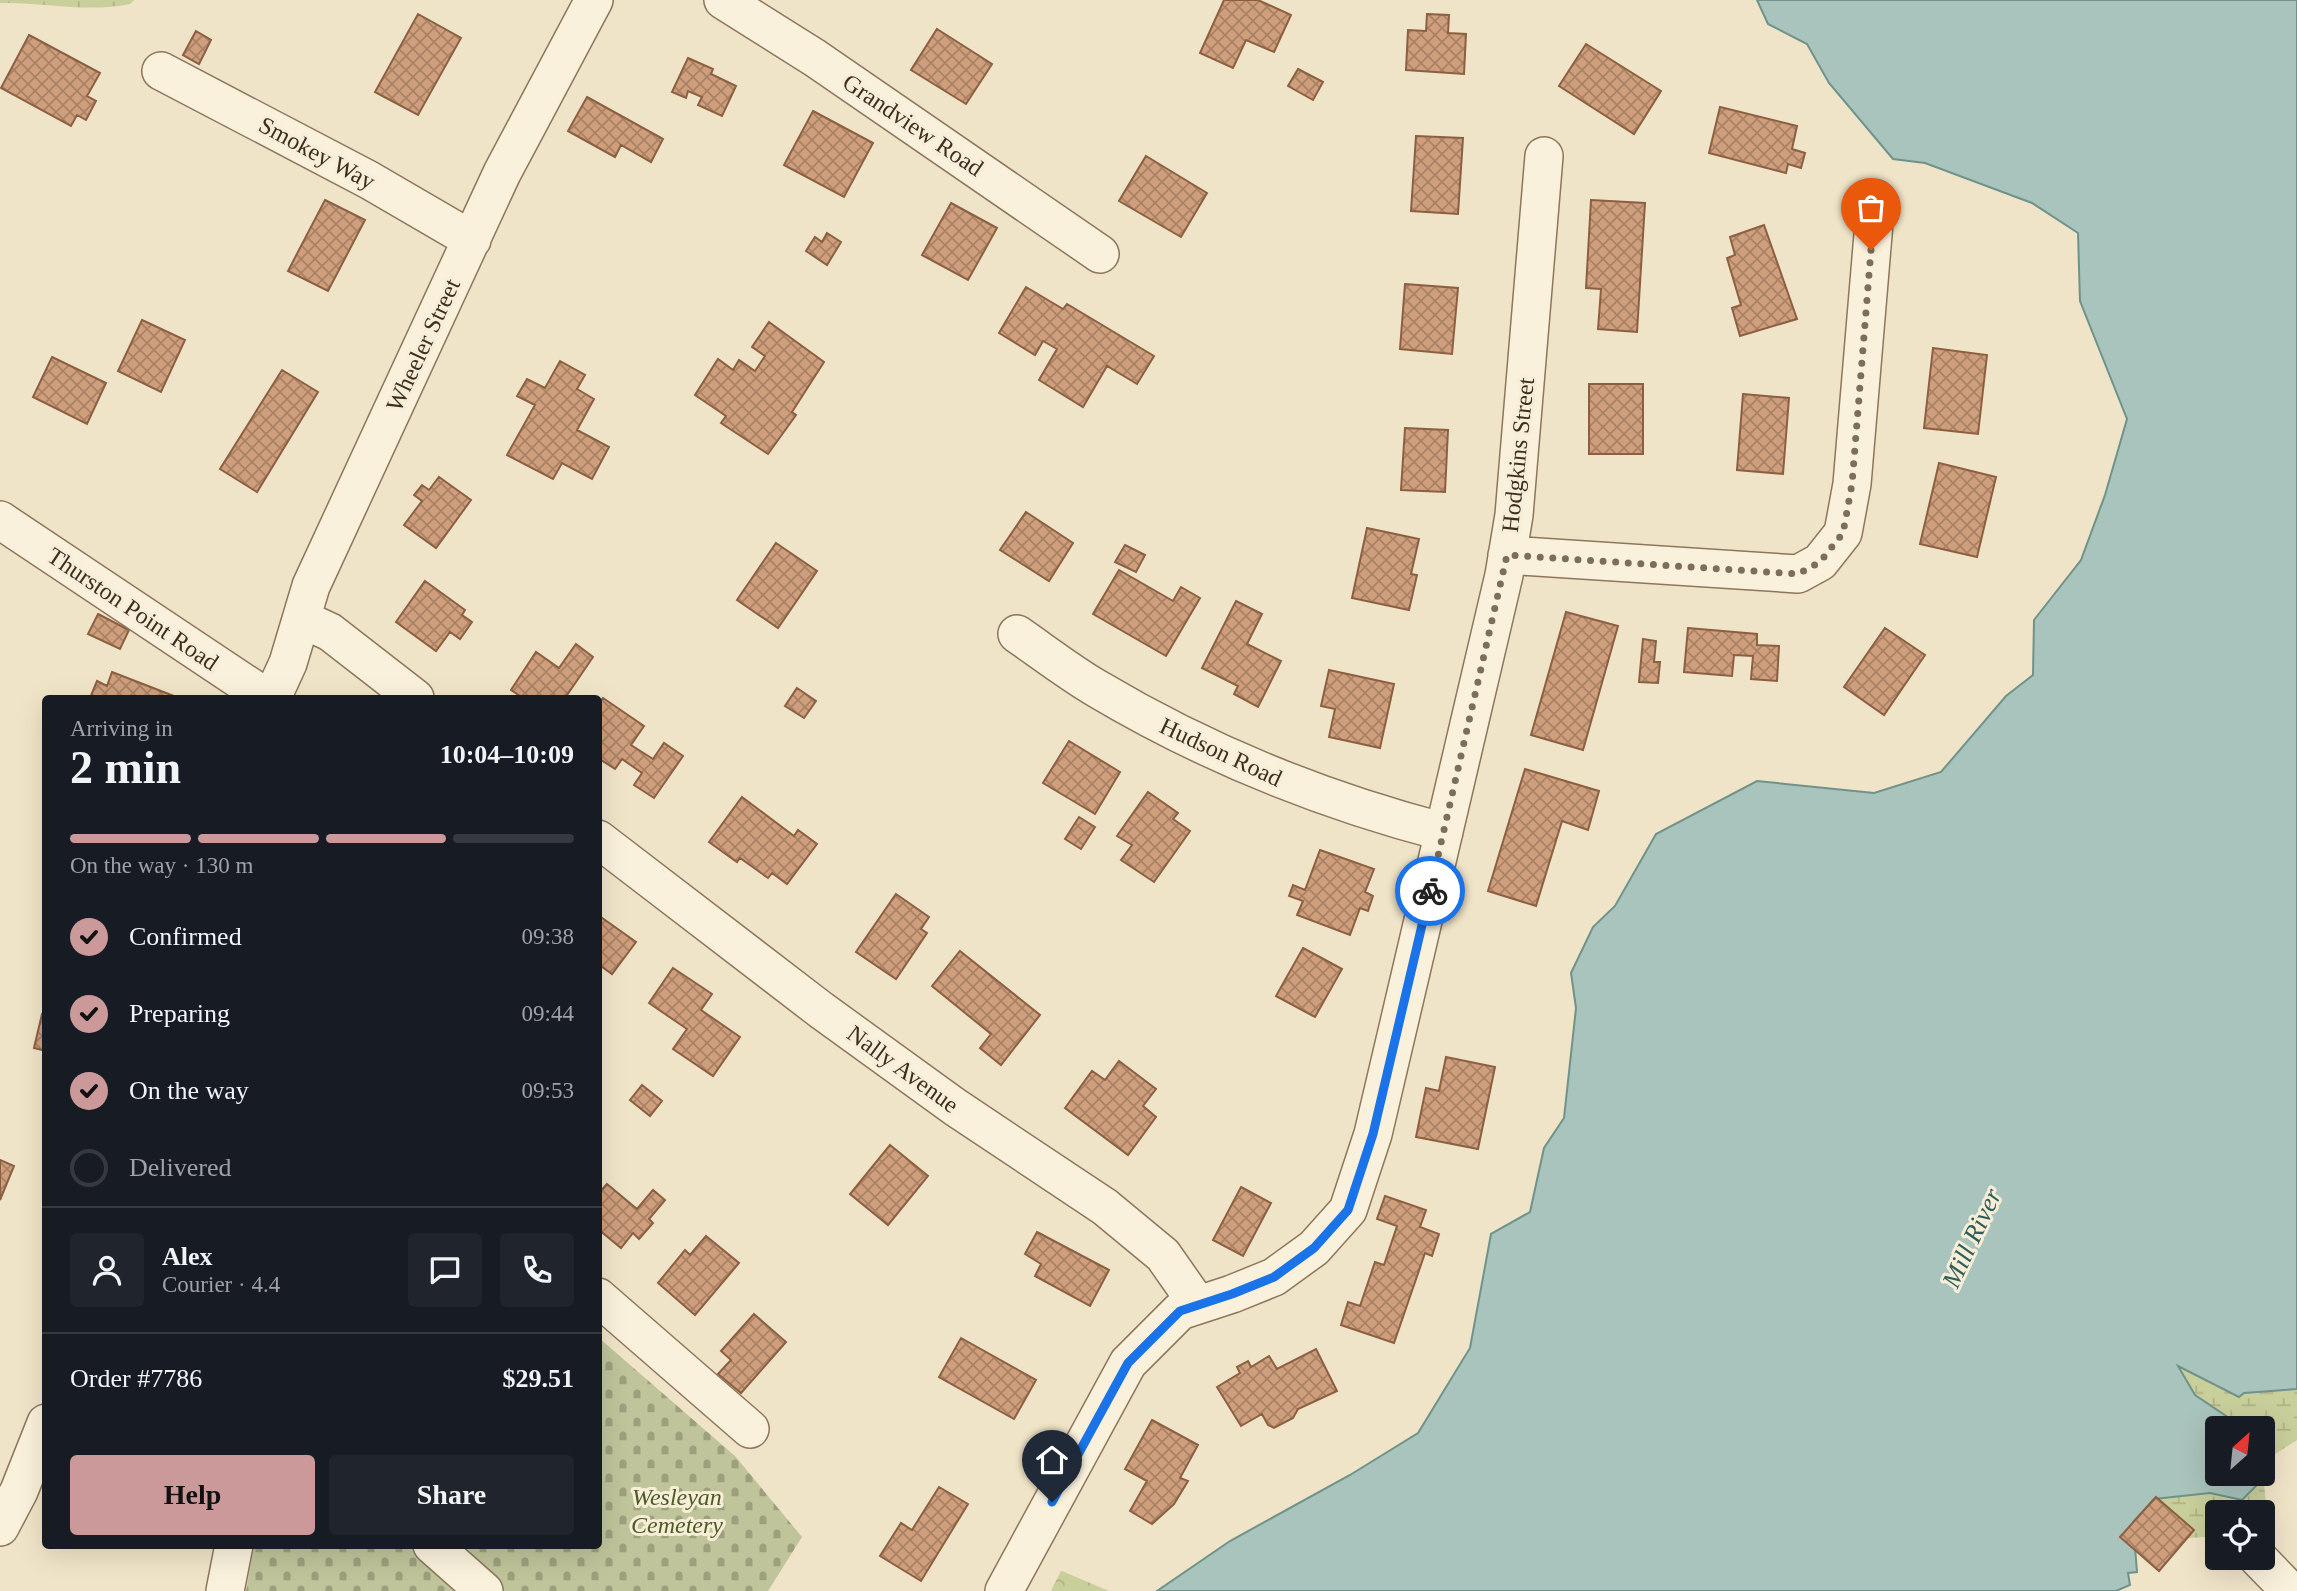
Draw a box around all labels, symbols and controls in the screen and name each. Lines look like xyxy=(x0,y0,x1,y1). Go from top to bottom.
street label: Grandview Road xyxy=(838,69,988,181)
street label: Smokey Way xyxy=(255,112,379,194)
pin xyxy=(1841,178,1901,250)
icon: bag xyxy=(1852,189,1890,227)
street label: Wheeler Street xyxy=(381,274,465,415)
street label: Hodgkins Street xyxy=(1497,376,1539,534)
street label: Thurston Point Road xyxy=(43,542,223,676)
street label: Hudson Road xyxy=(1156,712,1286,792)
text: Arriving in xyxy=(70,716,173,741)
text: 10:04–10:09 xyxy=(440,740,574,769)
text: 2 min xyxy=(70,742,181,793)
text: On the way · 130 m xyxy=(70,853,253,878)
courier xyxy=(1395,856,1465,926)
icon: bike xyxy=(1411,872,1449,910)
icon: check xyxy=(70,918,108,956)
text: Confirmed xyxy=(129,922,242,951)
text: 09:38 xyxy=(522,924,574,949)
icon: check xyxy=(70,995,108,1033)
text: Preparing xyxy=(129,999,230,1028)
text: 09:44 xyxy=(522,1001,574,1026)
street label: Nally Avenue xyxy=(842,1020,964,1118)
icon: check xyxy=(70,1072,108,1110)
text: On the way xyxy=(129,1076,249,1105)
text: 09:53 xyxy=(522,1078,574,1103)
text: Delivered xyxy=(129,1153,232,1182)
water label: Mill River xyxy=(1936,1183,2008,1293)
button: person xyxy=(70,1233,144,1307)
button: chat xyxy=(408,1233,482,1307)
button: phone xyxy=(500,1233,574,1307)
text: Alex xyxy=(162,1242,213,1271)
text: Courier · 4.4 xyxy=(162,1272,280,1297)
text: Order #7786 xyxy=(70,1364,202,1393)
text: $29.51 xyxy=(503,1364,574,1393)
north arrow xyxy=(2205,1416,2275,1486)
map controls xyxy=(2205,1416,2275,1570)
pin xyxy=(1022,1430,1082,1502)
icon: home xyxy=(1033,1441,1071,1479)
button: Help xyxy=(70,1455,315,1535)
button: Share xyxy=(329,1455,574,1535)
park label: Wesleyan Cemetery xyxy=(631,1484,723,1538)
button: locate xyxy=(2205,1500,2275,1570)

